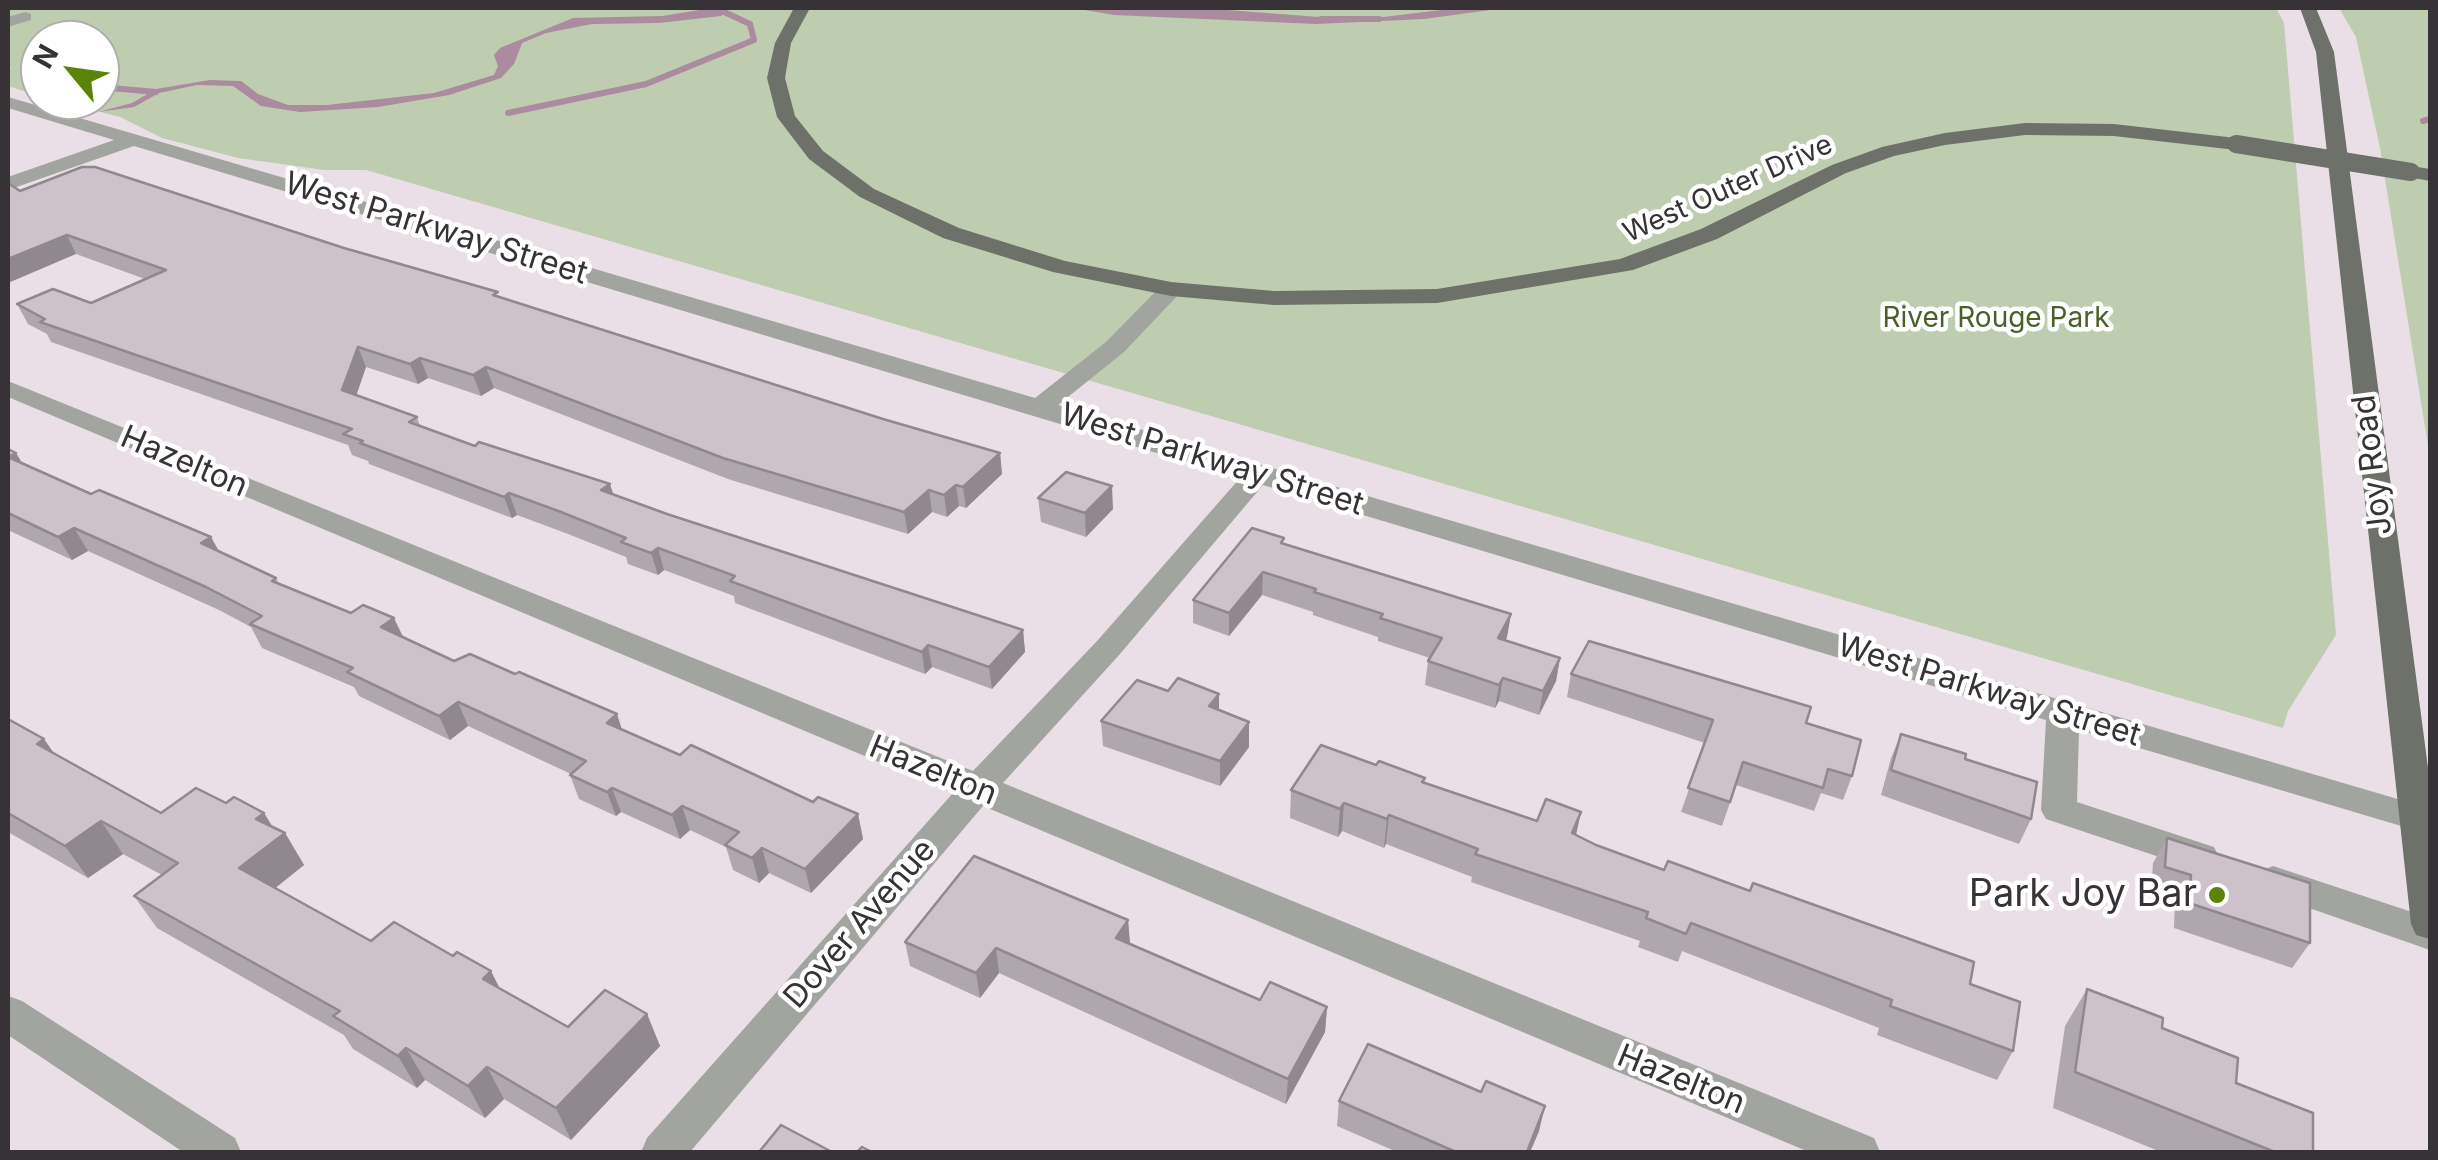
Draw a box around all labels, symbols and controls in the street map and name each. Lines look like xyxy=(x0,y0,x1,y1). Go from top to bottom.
north arrow xyxy=(20,20,120,120)
text: N xyxy=(25,39,66,74)
street label: West Outer Drive xyxy=(1618,128,1838,250)
street label: West Parkway Street xyxy=(280,165,592,293)
park label: River Rouge Park xyxy=(1882,302,2110,336)
street label: Joy Road xyxy=(2345,393,2401,537)
street label: West Parkway Street xyxy=(1056,396,1368,524)
street label: Hazelton xyxy=(115,418,253,506)
street label: West Parkway Street xyxy=(1833,627,2145,755)
street label: Hazelton xyxy=(864,728,1002,814)
street label: Dover Avenue xyxy=(776,832,944,1016)
place label: Park Joy Bar xyxy=(1969,872,2197,918)
marker: Park Joy Bar xyxy=(2206,884,2228,906)
street label: Hazelton xyxy=(1612,1037,1750,1123)

